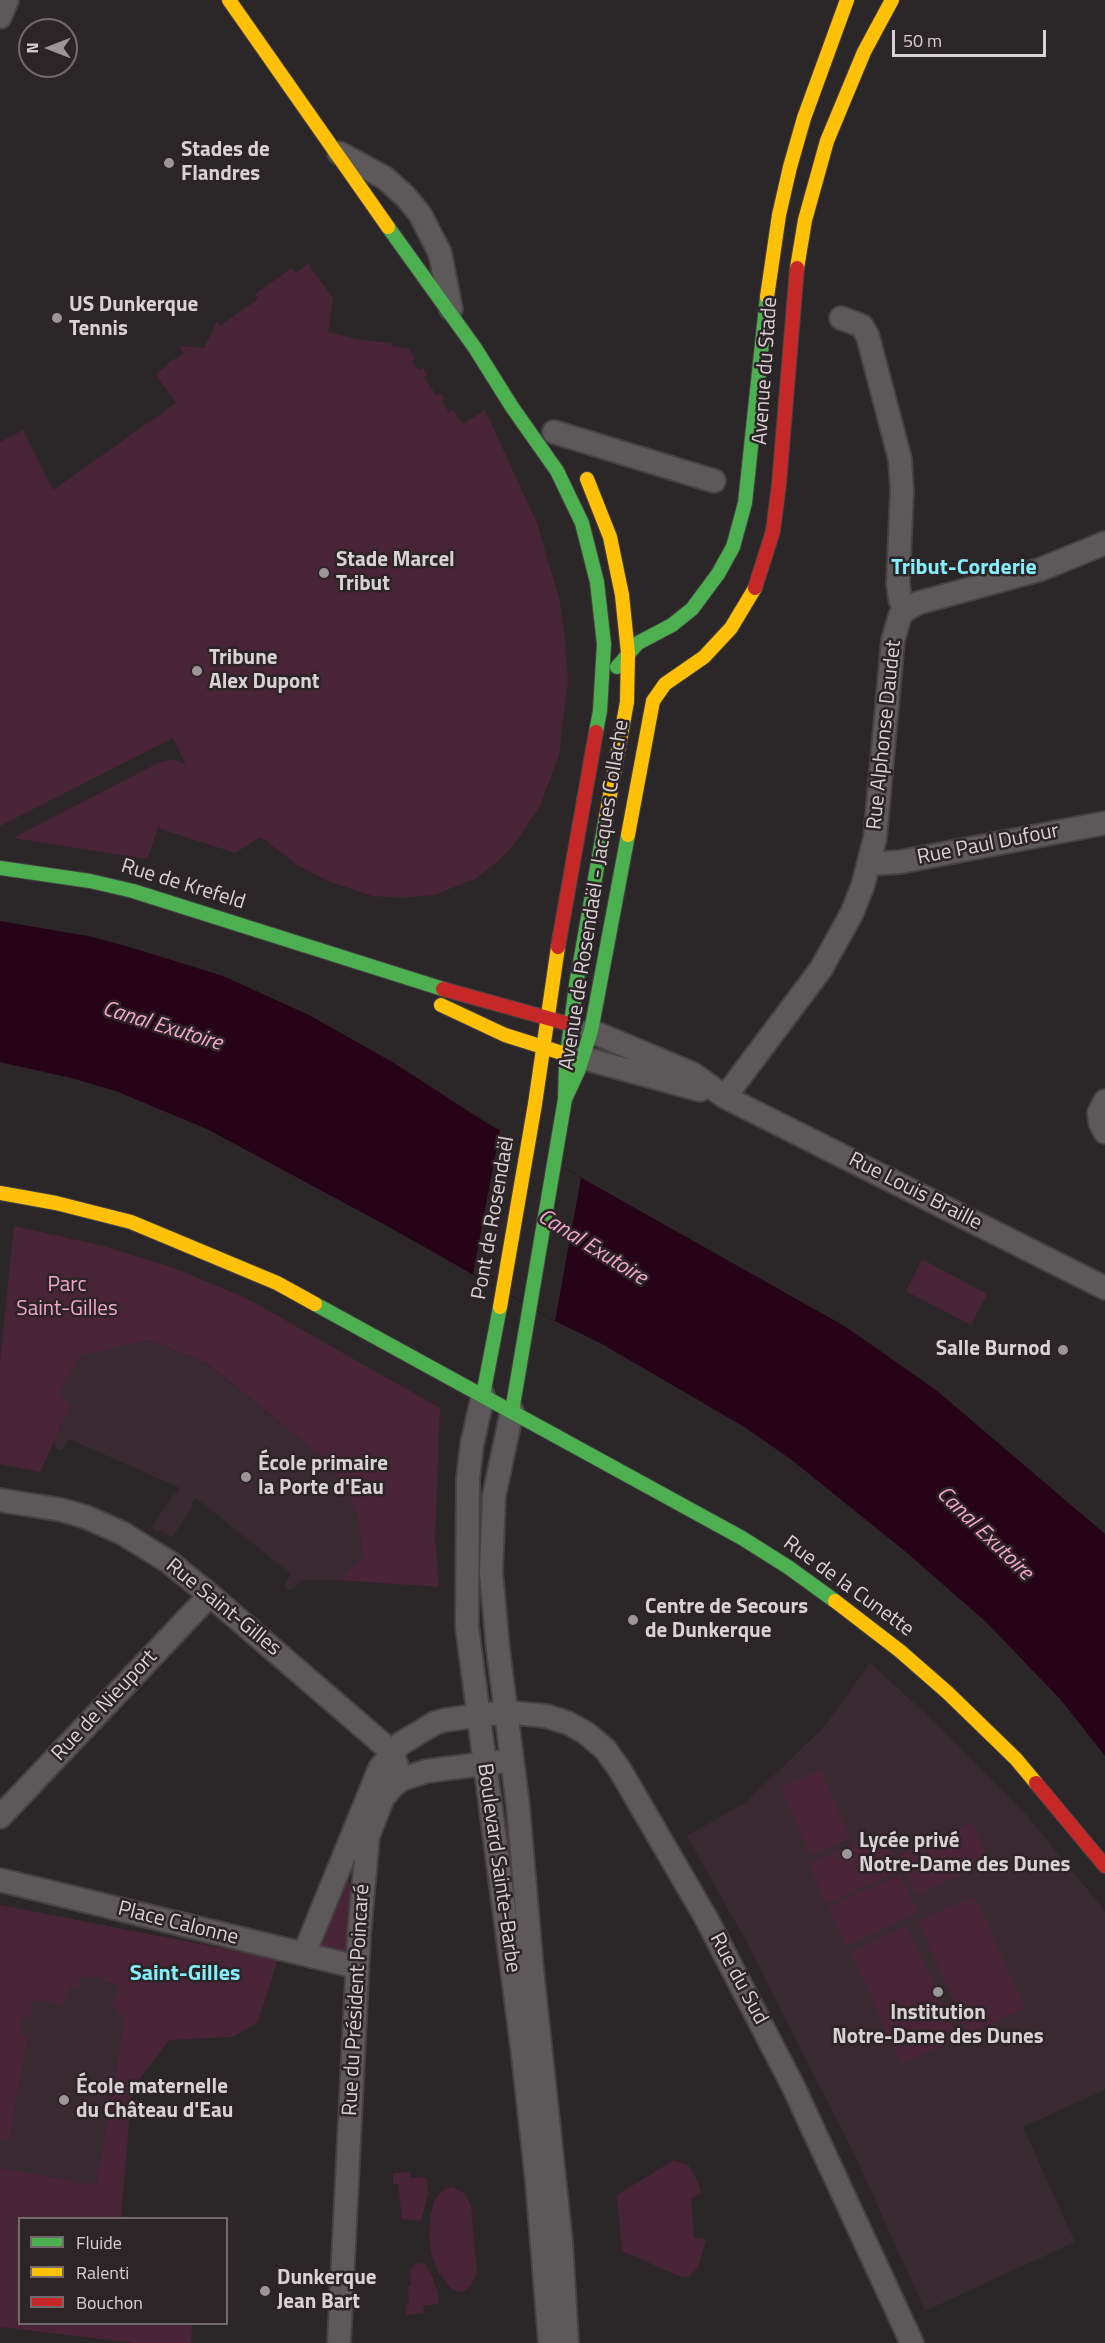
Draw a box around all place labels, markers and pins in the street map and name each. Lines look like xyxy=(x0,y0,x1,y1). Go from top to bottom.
place label: Stades de Flandres xyxy=(181,138,270,188)
marker: Stades de Flandres xyxy=(162,156,176,170)
place label: US Dunkerque Tennis xyxy=(69,293,198,343)
marker: US Dunkerque Tennis xyxy=(50,311,64,325)
place label: Stade Marcel Tribut xyxy=(336,548,455,598)
marker: Stade Marcel Tribut xyxy=(317,566,331,580)
place label: Tribune Alex Dupont xyxy=(209,646,319,696)
marker: Tribune Alex Dupont xyxy=(190,664,204,678)
place label: Salle Burnod xyxy=(936,1337,1051,1363)
marker: Salle Burnod xyxy=(1056,1343,1070,1357)
place label: École primaire la Porte d'Eau xyxy=(258,1452,388,1502)
marker: École primaire la Porte d'Eau xyxy=(239,1470,253,1484)
place label: Centre de Secours de Dunkerque xyxy=(645,1595,808,1645)
marker: Centre de Secours de Dunkerque xyxy=(626,1613,640,1627)
place label: Lycée privé Notre-Dame des Dunes xyxy=(859,1829,1070,1879)
marker: Lycée privé Notre-Dame des Dunes xyxy=(840,1847,854,1861)
marker: Institution Notre-Dame des Dunes xyxy=(931,1985,945,1999)
place label: Institution Notre-Dame des Dunes xyxy=(832,2001,1044,2051)
place label: École maternelle du Château d'Eau xyxy=(76,2075,233,2125)
marker: École maternelle du Château d'Eau xyxy=(57,2093,71,2107)
place label: Dunkerque Jean Bart xyxy=(277,2266,376,2316)
marker: Dunkerque Jean Bart xyxy=(258,2284,272,2298)

